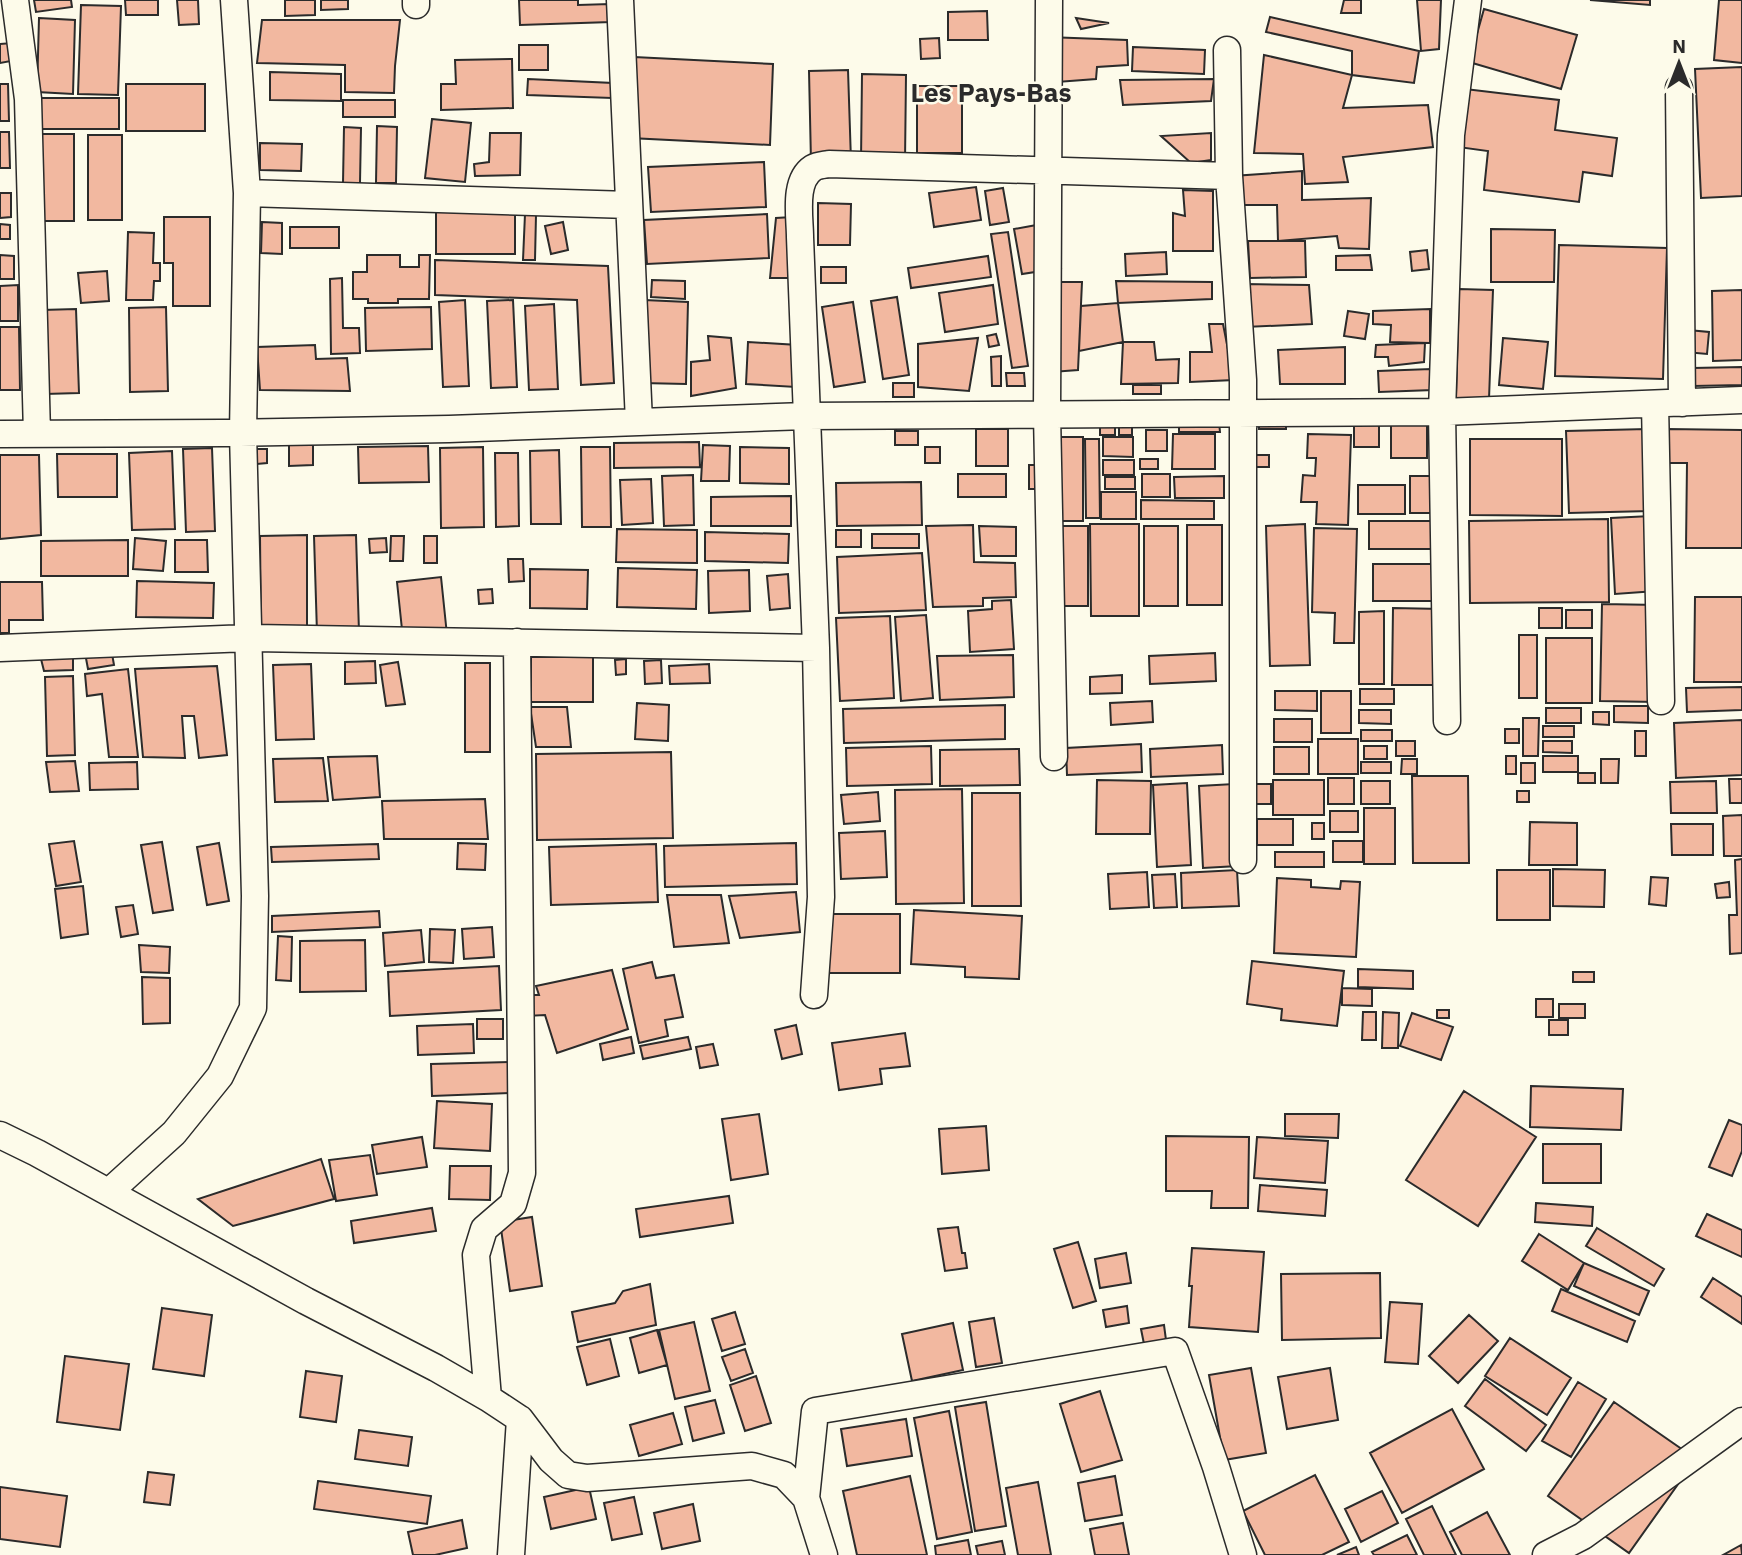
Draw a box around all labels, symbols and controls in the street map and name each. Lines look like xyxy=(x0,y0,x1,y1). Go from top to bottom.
north arrow xyxy=(1644,28,1714,98)
text: N xyxy=(1672,34,1686,58)
district label: Les Pays-Bas xyxy=(910,75,1072,109)

